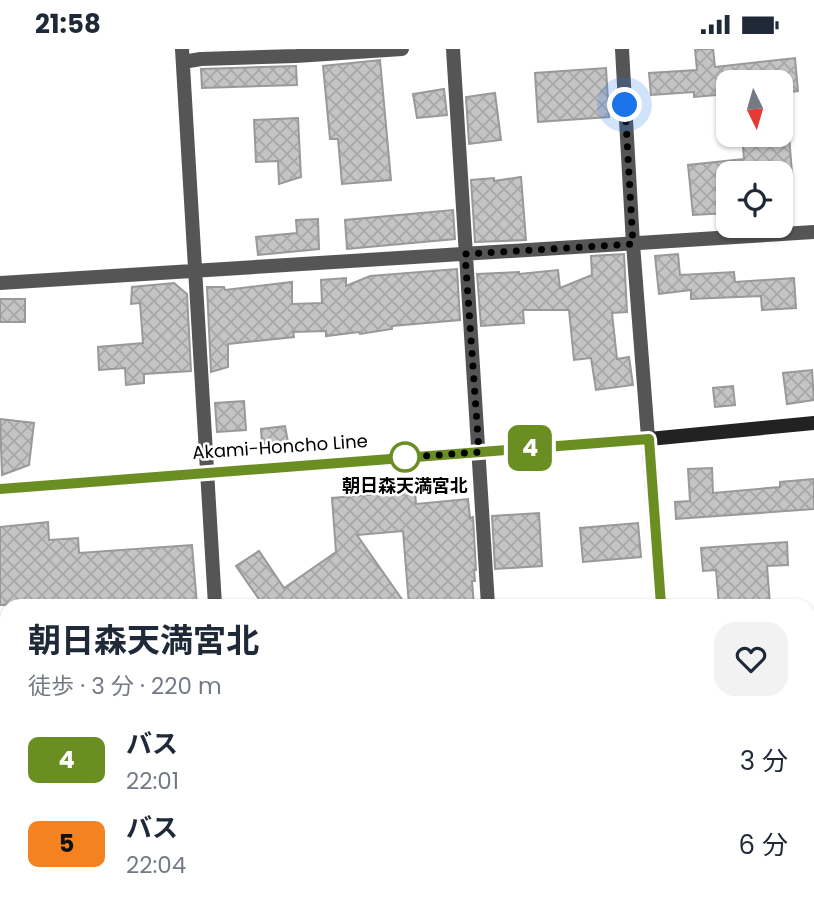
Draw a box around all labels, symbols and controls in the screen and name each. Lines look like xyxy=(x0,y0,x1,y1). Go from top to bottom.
text: 21:58 xyxy=(35,6,101,42)
north arrow xyxy=(716,70,793,147)
map controls xyxy=(716,70,793,238)
your location xyxy=(607,87,642,122)
button: locate xyxy=(716,161,793,238)
line badge: 4 xyxy=(507,425,553,471)
street label: Akami-Honcho Line xyxy=(192,428,368,465)
text: 4 xyxy=(522,431,538,464)
marker: 朝日森天満宮北 xyxy=(390,442,420,472)
place label: 朝日森天満宮北 xyxy=(342,473,468,498)
text: 朝日森天満宮北 xyxy=(28,617,259,664)
button: heart xyxy=(714,622,788,696)
text: 徒歩 · 3 分 · 220 m xyxy=(28,670,222,702)
text: バス xyxy=(126,726,178,762)
text: 4 xyxy=(58,743,75,776)
text: 3 分 xyxy=(740,743,788,779)
text: 22:01 xyxy=(126,765,179,797)
text: バス xyxy=(126,810,178,846)
text: 5 xyxy=(59,827,74,860)
text: 6 分 xyxy=(739,827,788,863)
text: 22:04 xyxy=(126,849,186,881)

